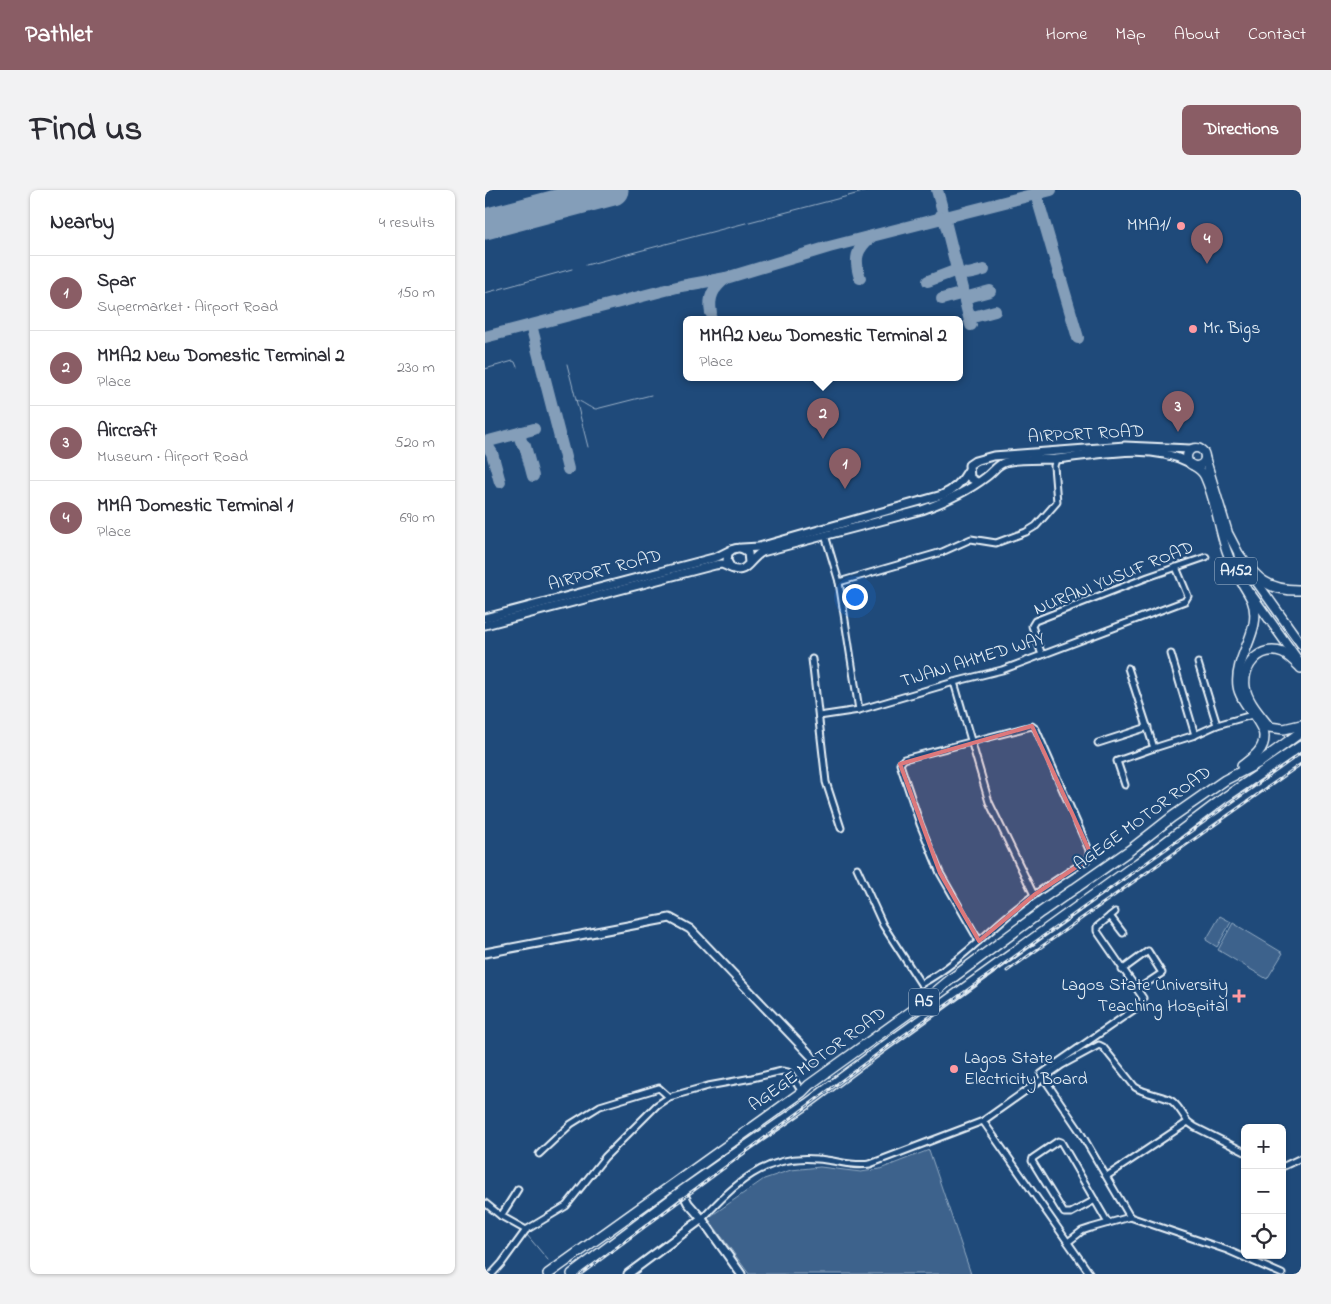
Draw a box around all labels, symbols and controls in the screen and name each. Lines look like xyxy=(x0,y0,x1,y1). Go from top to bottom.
text: Pathlet xyxy=(25,18,93,53)
text: Home xyxy=(1046,22,1087,48)
text: Map xyxy=(1115,22,1146,48)
text: About xyxy=(1174,22,1220,48)
text: Contact xyxy=(1248,22,1306,48)
text: Find us xyxy=(30,105,142,156)
button: Directions xyxy=(1182,105,1301,155)
text: Nearby xyxy=(50,208,114,238)
text: 4 results xyxy=(379,211,435,235)
place label: MMA1/ xyxy=(1127,213,1171,239)
marker: MMA1/ xyxy=(1175,220,1187,232)
pin: 4 xyxy=(1191,223,1223,264)
text: Spar xyxy=(97,268,136,295)
text: 1 xyxy=(63,281,69,305)
text: 150 m xyxy=(397,281,435,305)
text: Supermarket · Airport Road xyxy=(97,295,278,319)
popup xyxy=(683,316,963,381)
place label: Mr. Bigs xyxy=(1203,316,1260,343)
text: MMA2 New Domestic Terminal 2 xyxy=(699,323,947,350)
marker: Mr. Bigs xyxy=(1187,323,1199,335)
text: MMA2 New Domestic Terminal 2 xyxy=(97,343,345,370)
text: Place xyxy=(699,350,733,374)
text: 2 xyxy=(62,356,70,380)
text: 230 m xyxy=(397,356,435,380)
text: Place xyxy=(97,370,131,394)
pin: 3 xyxy=(1162,391,1194,432)
pin: 2 xyxy=(807,398,839,439)
text: Aircraft xyxy=(97,418,157,445)
street label: AIRPORT ROAD xyxy=(1027,419,1145,451)
text: 3 xyxy=(63,431,69,455)
text: 520 m xyxy=(395,431,435,455)
text: Museum · Airport Road xyxy=(97,445,248,469)
pin: 1 xyxy=(829,448,861,489)
text: MMA Domestic Terminal 1 xyxy=(97,493,293,520)
text: 4 xyxy=(63,506,69,530)
text: 690 m xyxy=(400,506,435,530)
text: Place xyxy=(97,520,131,544)
street label: NURANI YUSUF ROAD xyxy=(1030,535,1198,623)
street label: AIRPORT ROAD xyxy=(545,543,665,599)
road number: A152 xyxy=(1215,558,1257,584)
your location xyxy=(842,584,868,610)
street label: TIJANI AHMED WAY xyxy=(898,626,1049,695)
street label: AGEGE MOTOR ROAD xyxy=(1069,760,1217,878)
place label: Lagos State University Teaching Hospital xyxy=(1061,973,1228,1021)
road number: A5 xyxy=(909,989,939,1016)
marker: Lagos State University Teaching Hospital xyxy=(1232,989,1246,1003)
street label: AGEGE MOTOR ROAD xyxy=(744,1001,892,1119)
place label: Lagos State Electricity Board xyxy=(964,1046,1088,1093)
marker: Lagos State Electricity Board xyxy=(948,1063,960,1075)
map controls xyxy=(1241,1124,1286,1259)
button: + xyxy=(1241,1124,1286,1169)
button: − xyxy=(1241,1169,1286,1214)
button: locate xyxy=(1241,1214,1286,1259)

